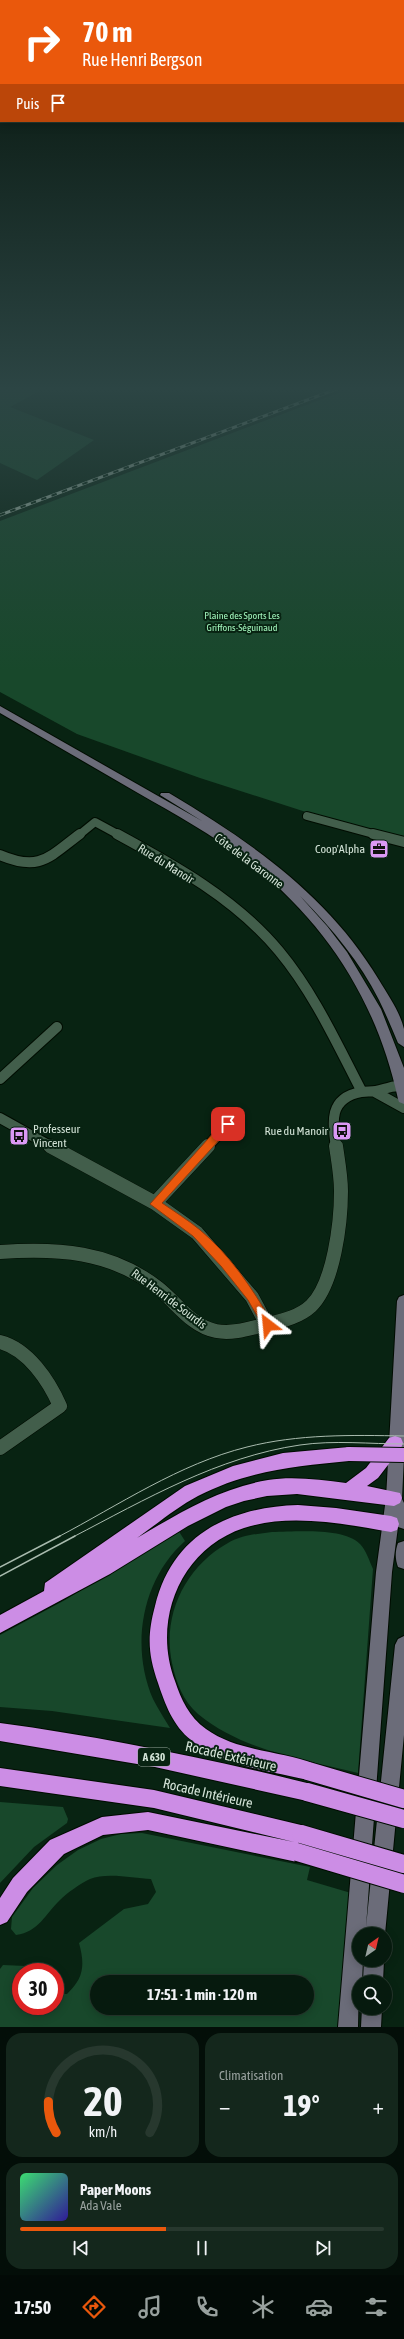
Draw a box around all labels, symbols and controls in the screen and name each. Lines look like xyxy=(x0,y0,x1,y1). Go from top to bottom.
icon: right xyxy=(16,16,68,68)
text: 70 m xyxy=(82,16,132,48)
text: Rue Henri Bergson xyxy=(82,49,202,70)
icon: arrive xyxy=(47,92,69,114)
text: Puis xyxy=(16,95,39,112)
park label: Plaine des Sports Les Griffons-Séguinaud xyxy=(204,610,280,633)
street label: Côte de la Garonne xyxy=(212,830,286,892)
office icon: Coop'Alpha xyxy=(368,838,390,860)
street label: Rue du Manoir xyxy=(135,841,197,887)
place label: Coop'Alpha xyxy=(315,842,365,856)
pin xyxy=(211,1107,245,1141)
icon: arrive xyxy=(217,1113,239,1135)
bus stop icon: Rue du Manoir xyxy=(331,1120,353,1142)
place label: Professeur Vincent xyxy=(33,1122,81,1150)
place label: Rue du Manoir xyxy=(265,1124,328,1138)
bus stop icon: Professeur Vincent xyxy=(8,1125,30,1147)
street label: Rue Henri de Sourdis xyxy=(129,1266,209,1332)
position arrow xyxy=(247,1304,289,1346)
street label: Rocade Extérieure xyxy=(184,1738,278,1774)
road number: A 630 xyxy=(138,1748,170,1766)
street label: Rocade Intérieure xyxy=(162,1775,254,1811)
north arrow xyxy=(352,1927,392,1967)
map controls xyxy=(352,1927,392,2015)
speed limit sign: 30 xyxy=(12,1963,64,2015)
button: search xyxy=(352,1975,392,2015)
text: 17:51 · 1 min · 120 m xyxy=(147,1986,257,2003)
text: Climatisation xyxy=(219,2068,283,2083)
text: 20 xyxy=(83,2077,122,2125)
text: 19° xyxy=(283,2088,320,2122)
text: − xyxy=(219,2093,230,2119)
text: + xyxy=(373,2093,384,2119)
text: km/h xyxy=(88,2124,117,2140)
text: Paper Moons xyxy=(80,2181,151,2198)
text: Ada Vale xyxy=(80,2198,122,2213)
icon: previous xyxy=(70,2237,92,2259)
icon: pause xyxy=(191,2237,213,2259)
icon: next xyxy=(312,2237,334,2259)
icon: directions xyxy=(80,2293,108,2321)
icon: music xyxy=(136,2293,164,2321)
icon: phone xyxy=(193,2293,221,2321)
icon: climate xyxy=(249,2293,277,2321)
icon: car xyxy=(305,2293,333,2321)
icon: filters xyxy=(362,2293,390,2321)
text: 17:50 xyxy=(14,2297,51,2318)

